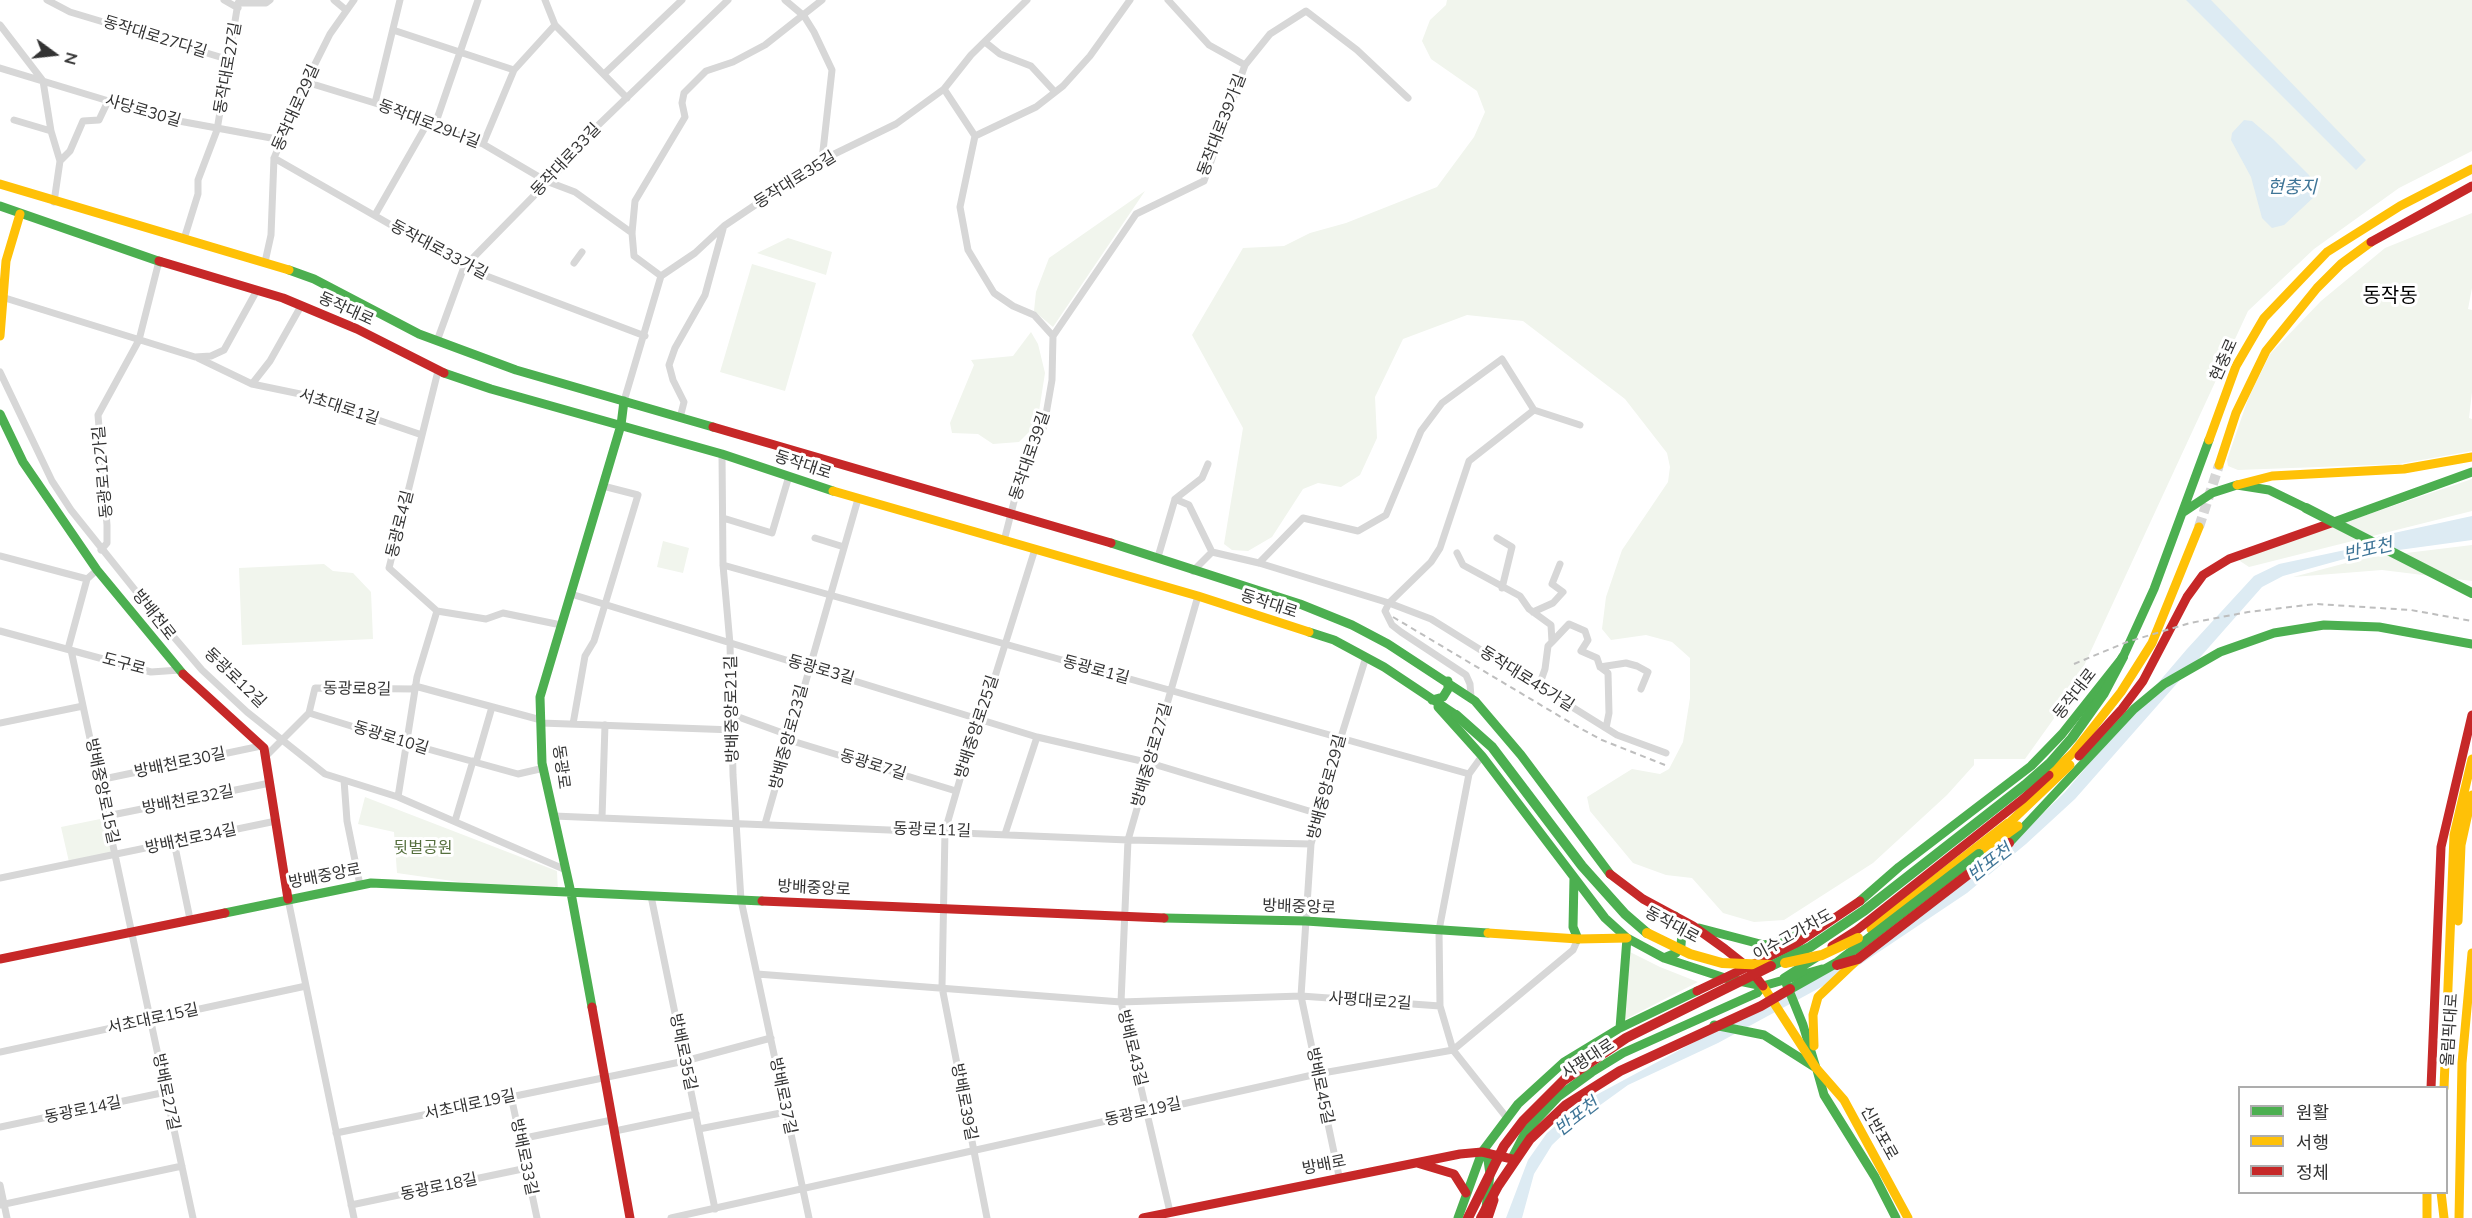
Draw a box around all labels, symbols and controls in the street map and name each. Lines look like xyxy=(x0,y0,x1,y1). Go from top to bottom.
street label: 동작대로27다길 xyxy=(101,12,209,62)
street label: 동작대로27길 xyxy=(210,21,246,115)
north arrow xyxy=(24,24,84,84)
text: N xyxy=(60,50,83,67)
street label: 동작대로29길 xyxy=(268,62,324,154)
street label: 동작대로39가길 xyxy=(1194,71,1250,179)
street label: 사당로30길 xyxy=(103,91,183,131)
street label: 동작대로29나길 xyxy=(375,96,483,152)
street label: 동작대로33길 xyxy=(527,120,605,200)
street label: 동작대로35길 xyxy=(751,147,839,213)
water label: 현충지 xyxy=(2267,177,2317,199)
street label: 동작대로33가길 xyxy=(387,216,491,284)
district label: 동작동 xyxy=(2362,284,2418,308)
street label: 동작대로 xyxy=(315,288,377,330)
street label: 현충로 xyxy=(2206,336,2242,384)
street label: 서초대로1길 xyxy=(296,385,382,429)
street label: 동작대로39길 xyxy=(1006,409,1054,503)
street label: 동광로12가길 xyxy=(89,425,117,519)
street label: 동작대로 xyxy=(772,447,834,483)
street label: 동광로4길 xyxy=(382,488,418,560)
water label: 반포천 xyxy=(2341,534,2395,566)
street label: 방배천로 xyxy=(128,586,180,644)
street label: 동작대로 xyxy=(1238,586,1300,622)
street label: 동작대로45가길 xyxy=(1476,642,1578,716)
street label: 동광로12길 xyxy=(200,644,270,712)
street label: 도구로 xyxy=(100,649,148,679)
street label: 동광로3길 xyxy=(785,651,857,689)
street label: 동광로1길 xyxy=(1060,652,1132,688)
street label: 방배중앙로21길 xyxy=(721,655,743,763)
street label: 동작대로 xyxy=(2049,665,2101,723)
street label: 방배중앙로25길 xyxy=(951,673,1003,781)
street label: 동광로8길 xyxy=(323,679,391,699)
street label: 방배중앙로23길 xyxy=(766,683,812,791)
street label: 방배중앙로27길 xyxy=(1128,701,1176,809)
street label: 동광로10길 xyxy=(351,717,431,759)
street label: 방배중앙로29길 xyxy=(1304,733,1350,841)
street label: 방배중앙로15길 xyxy=(81,736,123,846)
street label: 방배천로30길 xyxy=(133,744,227,782)
street label: 동광로 xyxy=(548,744,574,790)
street label: 동광로7길 xyxy=(837,746,909,784)
street label: 방배천로32길 xyxy=(141,782,235,818)
street label: 동광로11길 xyxy=(893,819,971,841)
street label: 방배천로34길 xyxy=(144,820,238,858)
park label: 뒷벌공원 xyxy=(394,838,452,858)
water label: 반포천 xyxy=(1964,839,2016,887)
street label: 방배중앙로 xyxy=(287,860,363,892)
street label: 방배중앙로 xyxy=(777,876,851,900)
street label: 방배중앙로 xyxy=(1262,896,1336,918)
street label: 동작대로 xyxy=(1641,903,1703,947)
street label: 이수고가차도 xyxy=(1750,905,1836,965)
street label: 사평대로2길 xyxy=(1328,989,1412,1013)
street label: 올림픽대로 xyxy=(2438,993,2462,1067)
street label: 서초대로15길 xyxy=(106,1000,200,1038)
street label: 방배로43길 xyxy=(1113,1008,1151,1088)
street label: 방배로35길 xyxy=(665,1012,701,1092)
street label: 사평대로 xyxy=(1558,1035,1618,1083)
street label: 방배로45길 xyxy=(1302,1046,1338,1126)
street label: 방배로27길 xyxy=(148,1052,184,1132)
street label: 방배로37길 xyxy=(765,1056,801,1136)
street label: 방배로39길 xyxy=(947,1062,981,1142)
street label: 서초대로19길 xyxy=(423,1086,517,1124)
legend xyxy=(2238,1086,2448,1194)
street label: 동광로14길 xyxy=(43,1092,123,1128)
water label: 반포천 xyxy=(1551,1093,1603,1141)
street label: 동광로19길 xyxy=(1103,1094,1183,1130)
text: 원활 xyxy=(2296,1101,2329,1124)
street label: 신반포로 xyxy=(1856,1103,1902,1163)
street label: 방배로33길 xyxy=(506,1117,542,1197)
text: 서행 xyxy=(2296,1131,2329,1154)
street label: 방배로 xyxy=(1300,1151,1348,1179)
text: 정체 xyxy=(2296,1161,2329,1184)
street label: 동광로18길 xyxy=(399,1169,479,1205)

